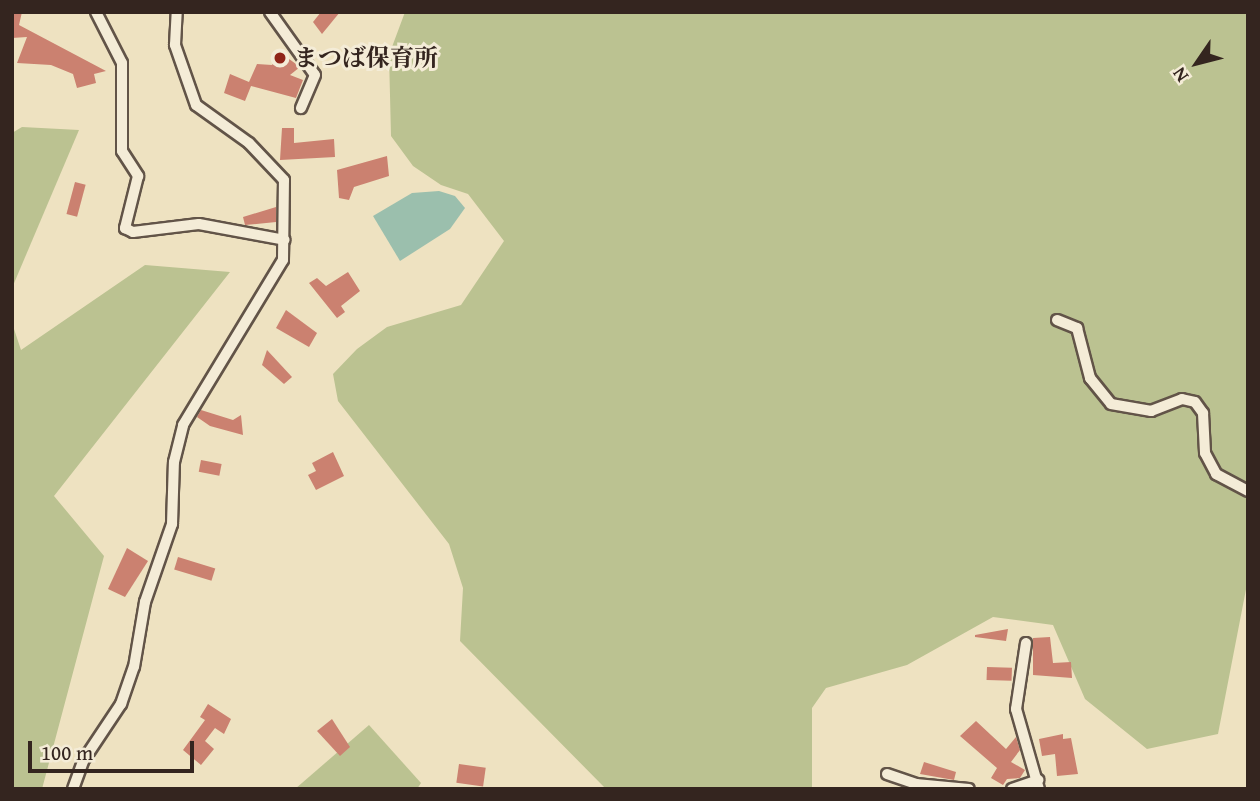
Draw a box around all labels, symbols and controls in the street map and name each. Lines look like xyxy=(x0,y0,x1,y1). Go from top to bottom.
north arrow xyxy=(1162,28,1232,98)
place label: まつば保育所 xyxy=(294,44,438,72)
marker: まつば保育所 xyxy=(272,50,288,66)
text: N xyxy=(1165,62,1195,88)
scale bar xyxy=(32,728,198,772)
text: 100 m xyxy=(41,737,93,768)

